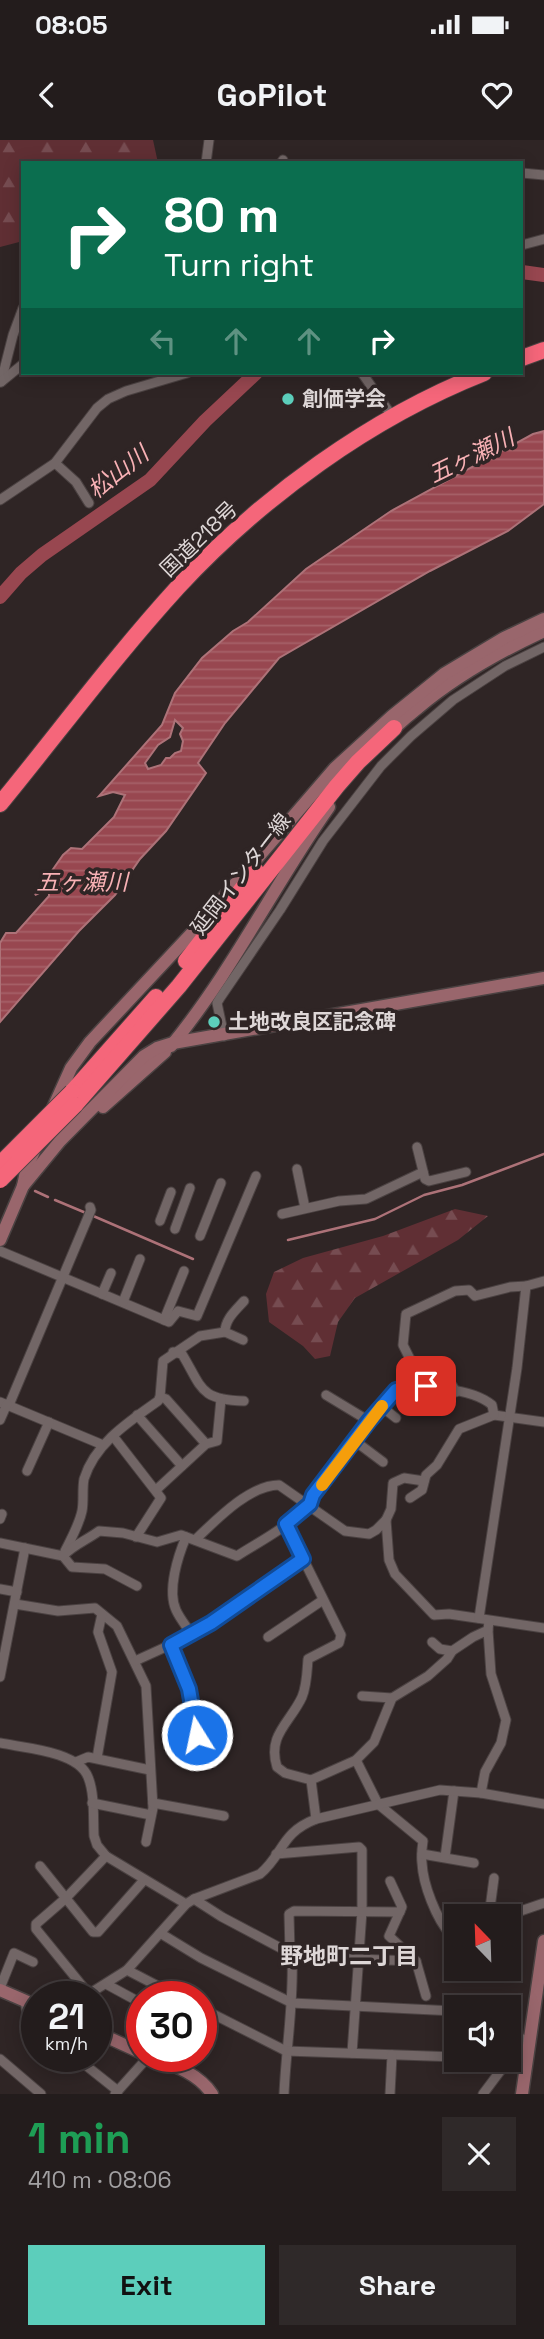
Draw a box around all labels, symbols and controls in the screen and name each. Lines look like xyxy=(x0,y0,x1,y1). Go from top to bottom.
text: 08:05 xyxy=(35,8,108,42)
text: GoPilot xyxy=(217,75,327,115)
icon: back xyxy=(28,76,66,114)
icon: heart xyxy=(478,76,516,114)
text: 80 m xyxy=(164,184,279,246)
icon: right xyxy=(49,189,140,280)
text: Turn right xyxy=(164,245,314,285)
icon: left xyxy=(144,322,182,360)
icon: ahead xyxy=(217,322,255,360)
icon: ahead xyxy=(290,322,328,360)
icon: right xyxy=(363,322,401,360)
place label: 創価学会 xyxy=(302,385,386,412)
marker: 創価学会 xyxy=(280,391,296,407)
water label: 五ヶ瀬川 xyxy=(423,421,522,490)
water label: 松山川 xyxy=(82,437,157,505)
street label: 国道218号 xyxy=(154,495,243,582)
street label: 延岡インター線 xyxy=(185,807,296,940)
water label: 五ヶ瀬川 xyxy=(36,867,131,897)
place label: 土地改良区記念碑 xyxy=(228,1008,396,1035)
marker: 土地改良区記念碑 xyxy=(206,1014,222,1030)
pin xyxy=(396,1356,456,1416)
icon: arrive xyxy=(407,1367,445,1405)
position arrow xyxy=(160,1698,234,1772)
north arrow xyxy=(444,1904,522,1981)
map controls xyxy=(444,1904,521,2072)
district label: 野地町二丁目 xyxy=(280,1941,418,1971)
speed limit sign: 30 xyxy=(126,1981,217,2072)
text: 21 xyxy=(48,1995,85,2039)
button: sound xyxy=(444,1995,521,2072)
text: km/h xyxy=(45,2032,88,2055)
text: 1 min xyxy=(28,2112,131,2165)
button: close xyxy=(442,2117,516,2191)
text: 410 m · 08:06 xyxy=(28,2165,172,2195)
button: Exit xyxy=(28,2245,265,2325)
button: Share xyxy=(279,2245,516,2325)

